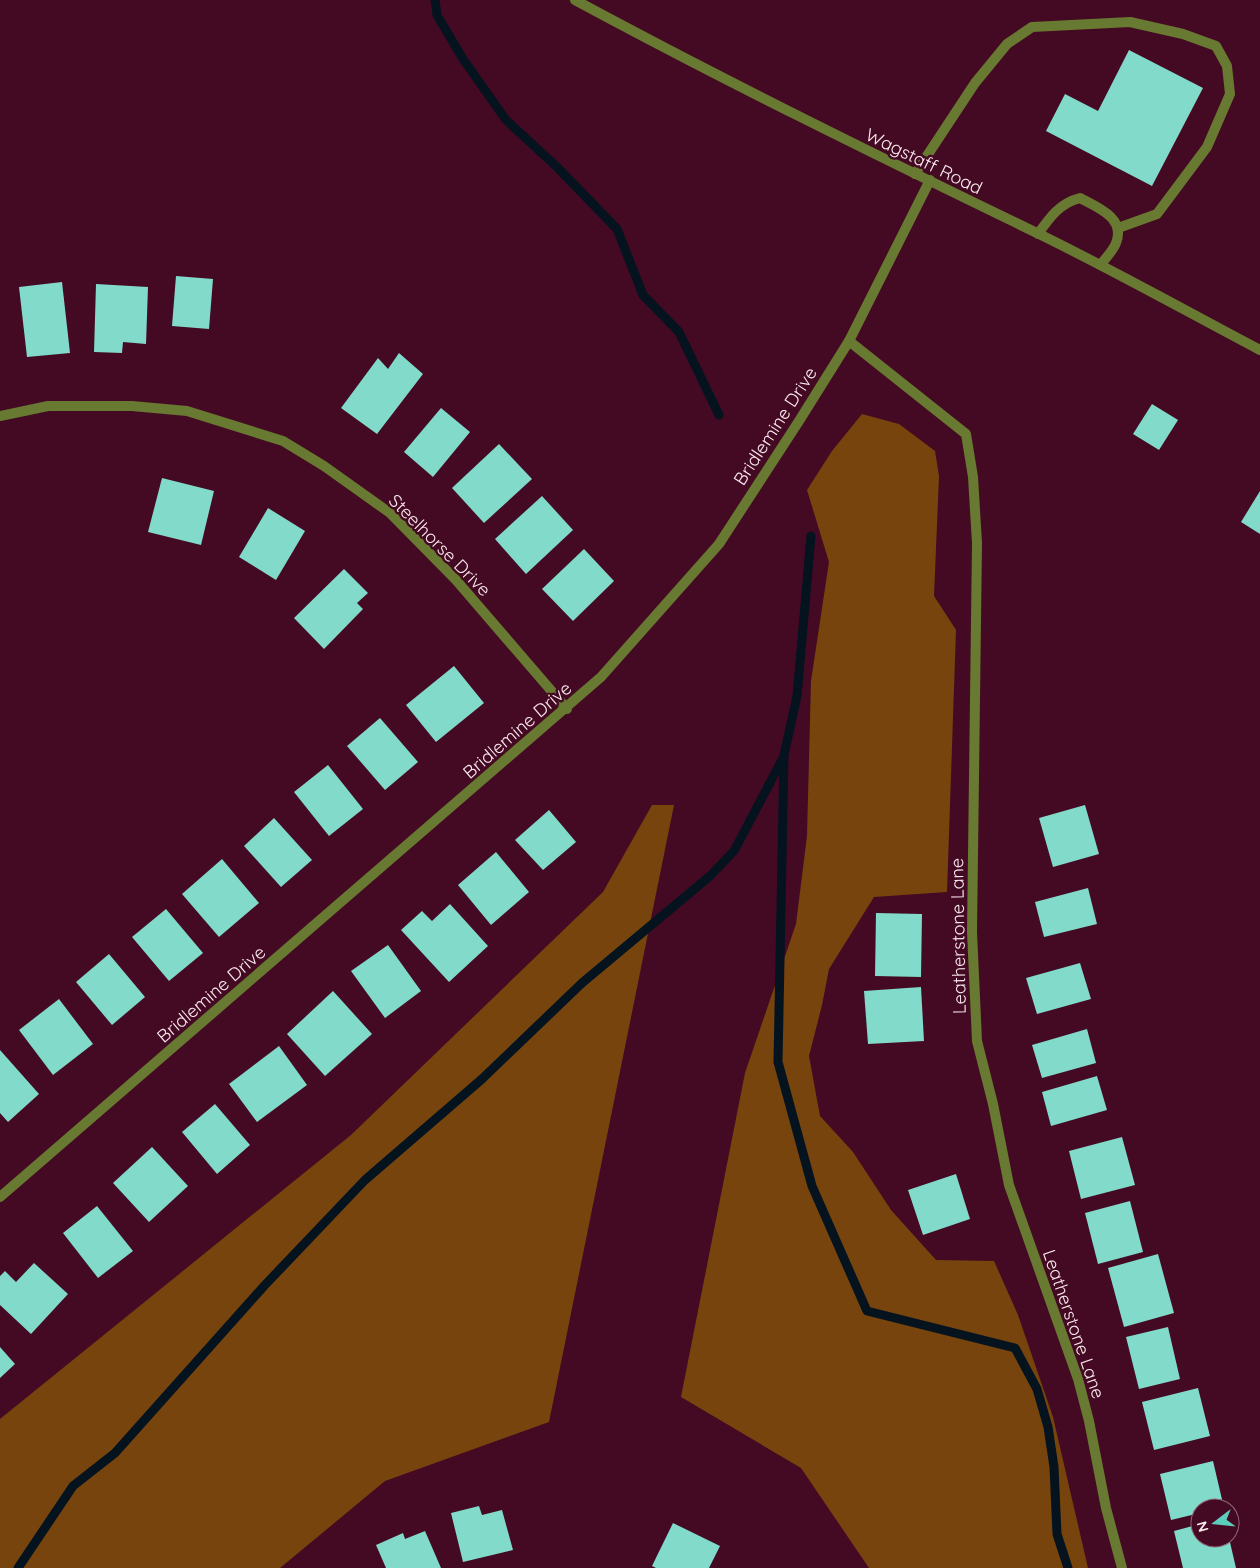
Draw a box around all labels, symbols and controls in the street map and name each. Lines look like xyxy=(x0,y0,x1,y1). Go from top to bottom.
street label: Wagstaff Road xyxy=(862,123,986,199)
street label: Bridlemine Drive xyxy=(728,362,822,490)
street label: Steelhorse Drive xyxy=(384,489,496,601)
street label: Bridlemine Drive xyxy=(458,677,576,783)
street label: Leatherstone Lane xyxy=(945,858,971,1014)
street label: Bridlemine Drive xyxy=(152,941,270,1047)
street label: Leatherstone Lane xyxy=(1038,1246,1110,1402)
north arrow xyxy=(1190,1498,1240,1548)
text: N xyxy=(1192,1519,1213,1534)

